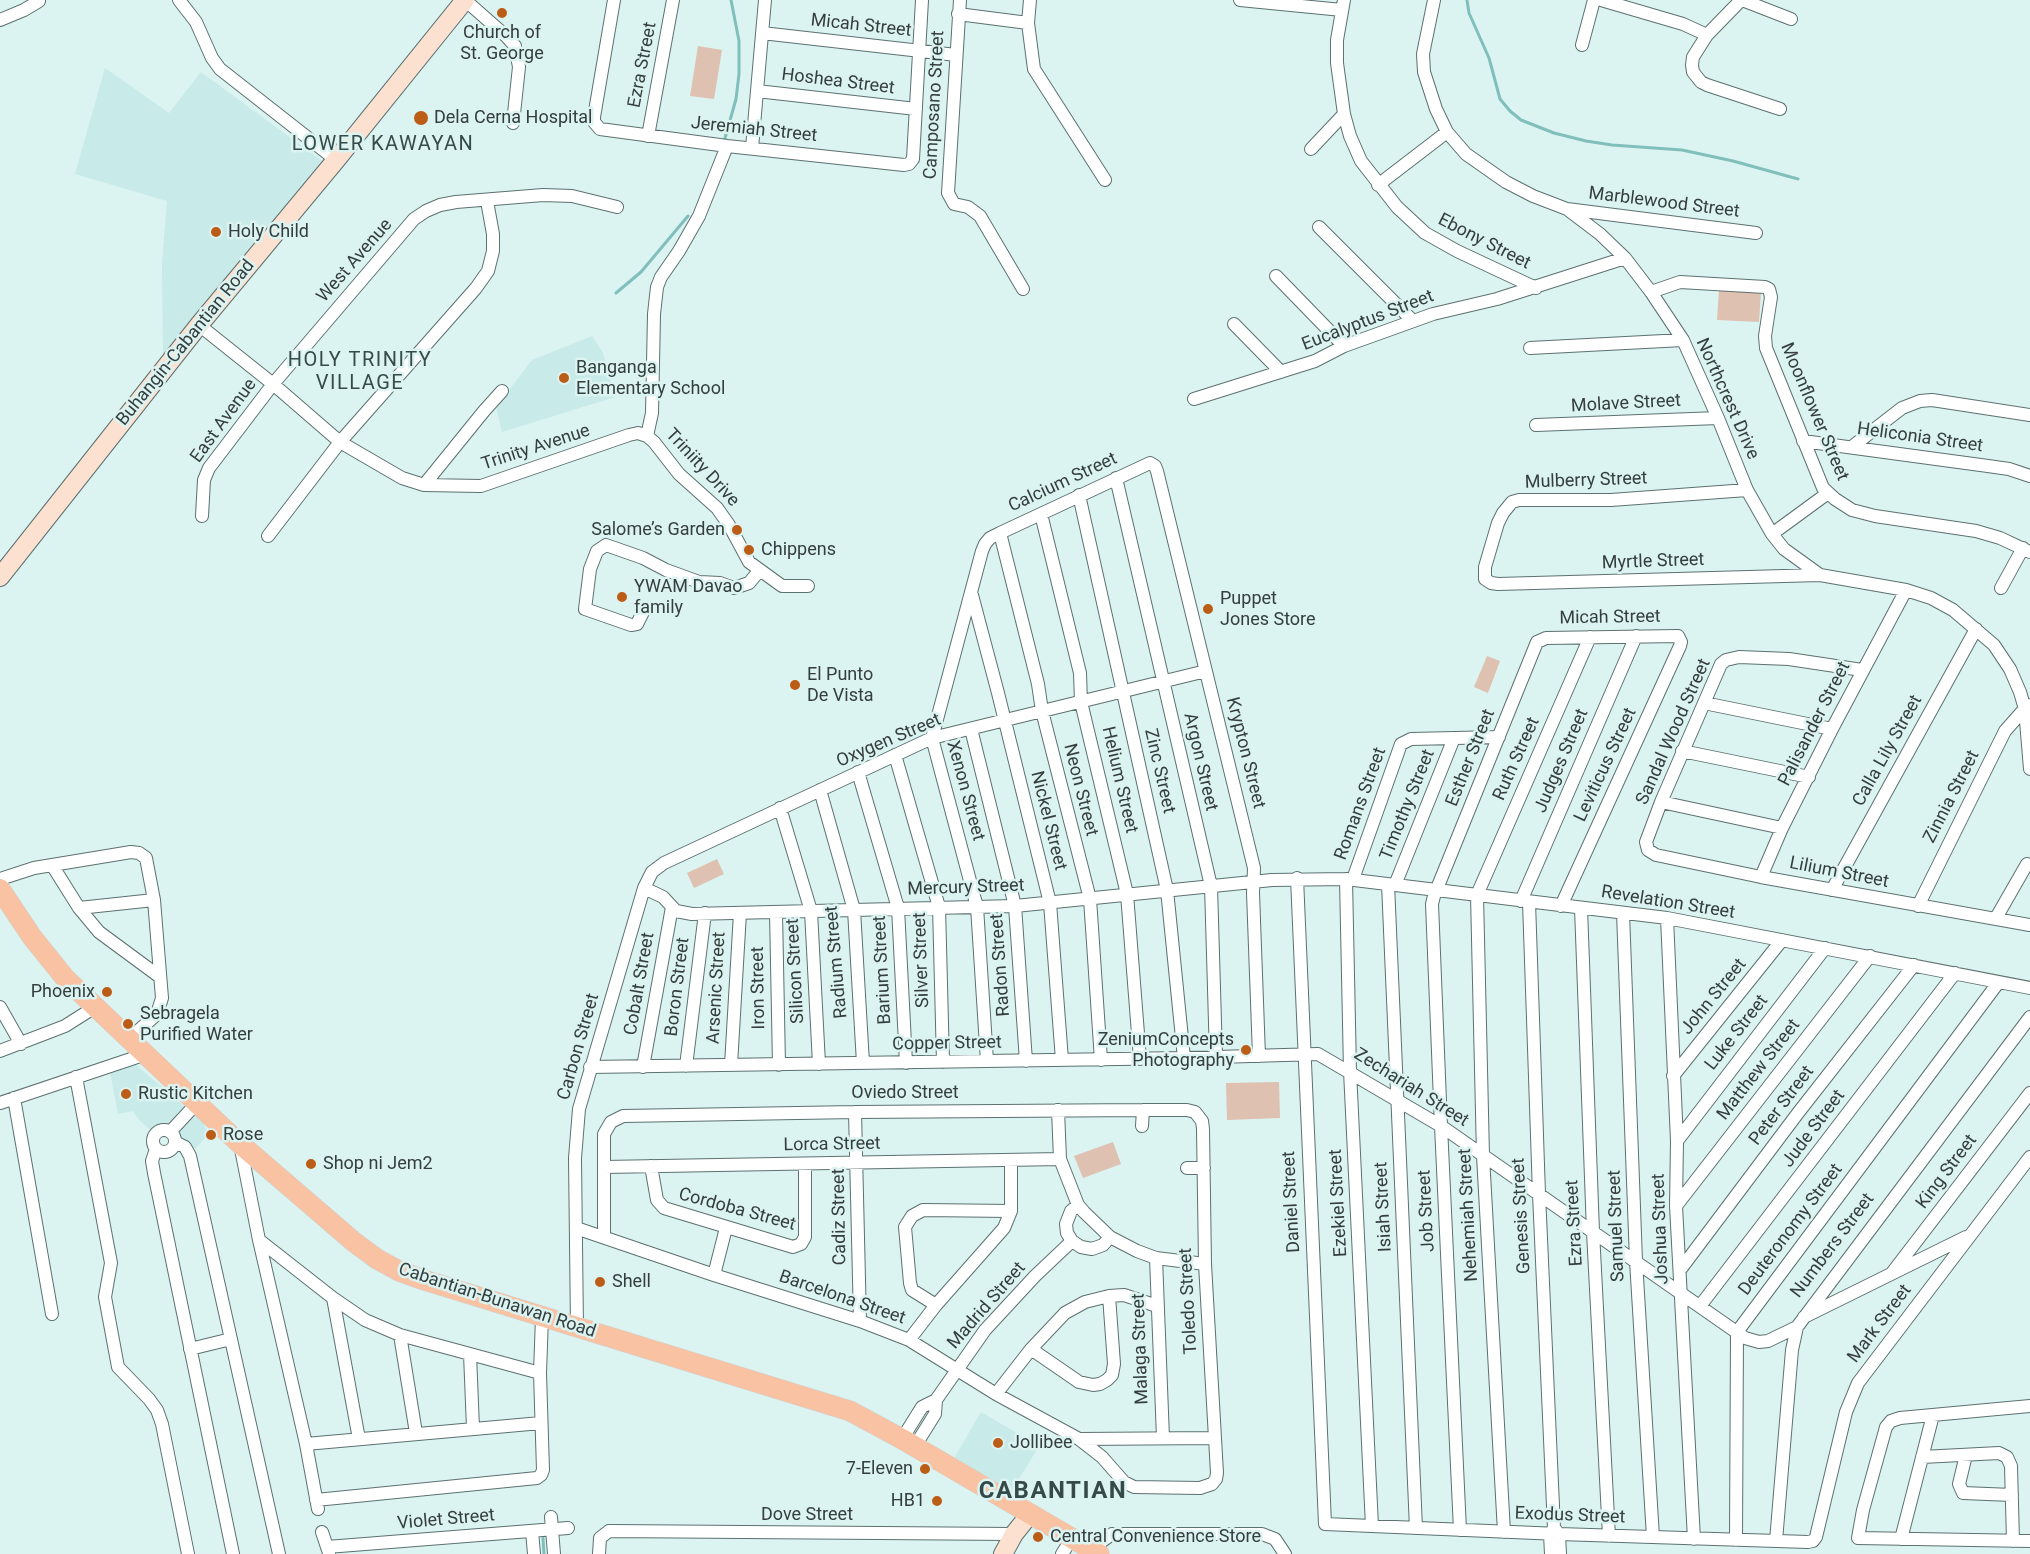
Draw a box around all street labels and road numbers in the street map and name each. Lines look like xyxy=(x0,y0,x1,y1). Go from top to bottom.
street label: Micah Street xyxy=(810,10,912,42)
street label: Ezra Street xyxy=(624,20,662,110)
street label: Camposano Street xyxy=(920,30,950,180)
street label: Hoshea Street xyxy=(780,64,896,100)
street label: Jeremiah Street xyxy=(690,113,818,147)
street label: Marblewood Street xyxy=(1587,183,1741,223)
street label: Ebony Street xyxy=(1434,209,1534,275)
street label: West Avenue xyxy=(313,215,397,307)
street label: Buhangin-Cabantian Road xyxy=(112,256,260,430)
street label: Eucalyptus Street xyxy=(1299,286,1437,356)
street label: Northcrest Drive xyxy=(1691,335,1763,463)
street label: Moonflower Street xyxy=(1775,340,1853,484)
street label: East Avenue xyxy=(186,375,262,467)
street label: Molave Street xyxy=(1570,390,1682,418)
street label: Heliconia Street xyxy=(1856,418,1984,458)
street label: Trinity Avenue xyxy=(479,420,593,476)
street label: Triniity Drive xyxy=(660,425,744,511)
street label: Calcium Street xyxy=(1005,448,1121,518)
street label: Mulberry Street xyxy=(1524,468,1648,494)
street label: Myrtle Street xyxy=(1601,549,1705,575)
street label: Micah Street xyxy=(1559,606,1661,630)
street label: Sandal Wood Street xyxy=(1632,656,1716,808)
street label: Palisander Street xyxy=(1774,658,1856,790)
street label: Calla Lily Street xyxy=(1849,692,1927,810)
street label: Krypton Street xyxy=(1221,695,1269,811)
street label: Leviticus Street xyxy=(1570,705,1642,825)
street label: Esther Street xyxy=(1442,706,1500,810)
street label: Judges Street xyxy=(1530,706,1594,816)
street label: Oxygen Street xyxy=(834,709,944,773)
street label: Argon Street xyxy=(1178,711,1222,813)
street label: Ruth Street xyxy=(1489,714,1545,804)
street label: Helium Street xyxy=(1096,725,1142,835)
street label: Zinc Street xyxy=(1139,726,1179,816)
street label: Xenon Street xyxy=(941,739,989,843)
street label: Neon Street xyxy=(1058,742,1102,838)
street label: Romans Street xyxy=(1331,745,1391,863)
street label: Timothy Street xyxy=(1376,747,1440,863)
street label: Zinnia Street xyxy=(1919,747,1985,847)
street label: Nickel Street xyxy=(1025,769,1071,873)
street label: Lilium Street xyxy=(1788,853,1890,893)
street label: Mercury Street xyxy=(907,875,1025,901)
street label: Revelation Street xyxy=(1600,882,1736,924)
street label: Radium Street xyxy=(821,905,853,1019)
street label: Silver Street xyxy=(910,912,934,1008)
street label: Radon Street xyxy=(987,913,1015,1017)
street label: Barium Street xyxy=(869,915,897,1025)
street label: Silicon Street xyxy=(782,918,810,1024)
street label: Cobalt Street xyxy=(620,931,660,1037)
street label: Arsenic Street xyxy=(703,931,731,1045)
street label: Boron Street xyxy=(661,936,695,1038)
street label: Iron Street xyxy=(747,946,771,1030)
street label: John Street xyxy=(1677,954,1751,1040)
street label: Carbon Street xyxy=(553,991,605,1103)
street label: Luke Street xyxy=(1701,991,1773,1075)
street label: Matthew Street xyxy=(1713,1015,1805,1125)
street label: Copper Street xyxy=(892,1032,1002,1056)
street label: Zechariah Street xyxy=(1350,1044,1472,1132)
street label: Peter Street xyxy=(1745,1062,1819,1150)
street label: Oviedo Street xyxy=(851,1082,959,1104)
street label: Jude Street xyxy=(1778,1086,1850,1172)
street label: King Street xyxy=(1912,1130,1982,1214)
street label: Lorca Street xyxy=(783,1133,881,1157)
street label: Nehemiah Street xyxy=(1455,1148,1483,1282)
street label: Ezekiel Street xyxy=(1325,1149,1353,1257)
street label: Daniel Street xyxy=(1279,1151,1305,1253)
street label: Genesis Street xyxy=(1508,1157,1536,1275)
street label: Deuteronomy Street xyxy=(1734,1160,1848,1300)
street label: Isiah Street xyxy=(1371,1161,1397,1253)
street label: Cadiz Street xyxy=(828,1168,852,1266)
street label: Job Street xyxy=(1414,1169,1440,1253)
street label: Samuel Street xyxy=(1604,1170,1630,1282)
street label: Joshua Street xyxy=(1648,1173,1674,1285)
street label: Ezra Street xyxy=(1562,1179,1588,1267)
street label: Cordoba Street xyxy=(676,1184,798,1236)
street label: Numbers Street xyxy=(1787,1189,1879,1303)
street label: Toledo Street xyxy=(1175,1247,1203,1355)
street label: Madrid Street xyxy=(943,1258,1031,1354)
street label: Cabantian-Bunawan Road xyxy=(396,1259,598,1343)
street label: Barcelona Street xyxy=(776,1266,908,1330)
street label: Mark Street xyxy=(1843,1280,1917,1368)
street label: Malaga Street xyxy=(1128,1293,1154,1405)
street label: Exodus Street xyxy=(1514,1503,1626,1529)
street label: Dove Street xyxy=(761,1504,853,1526)
street label: Violet Street xyxy=(396,1505,496,1535)

